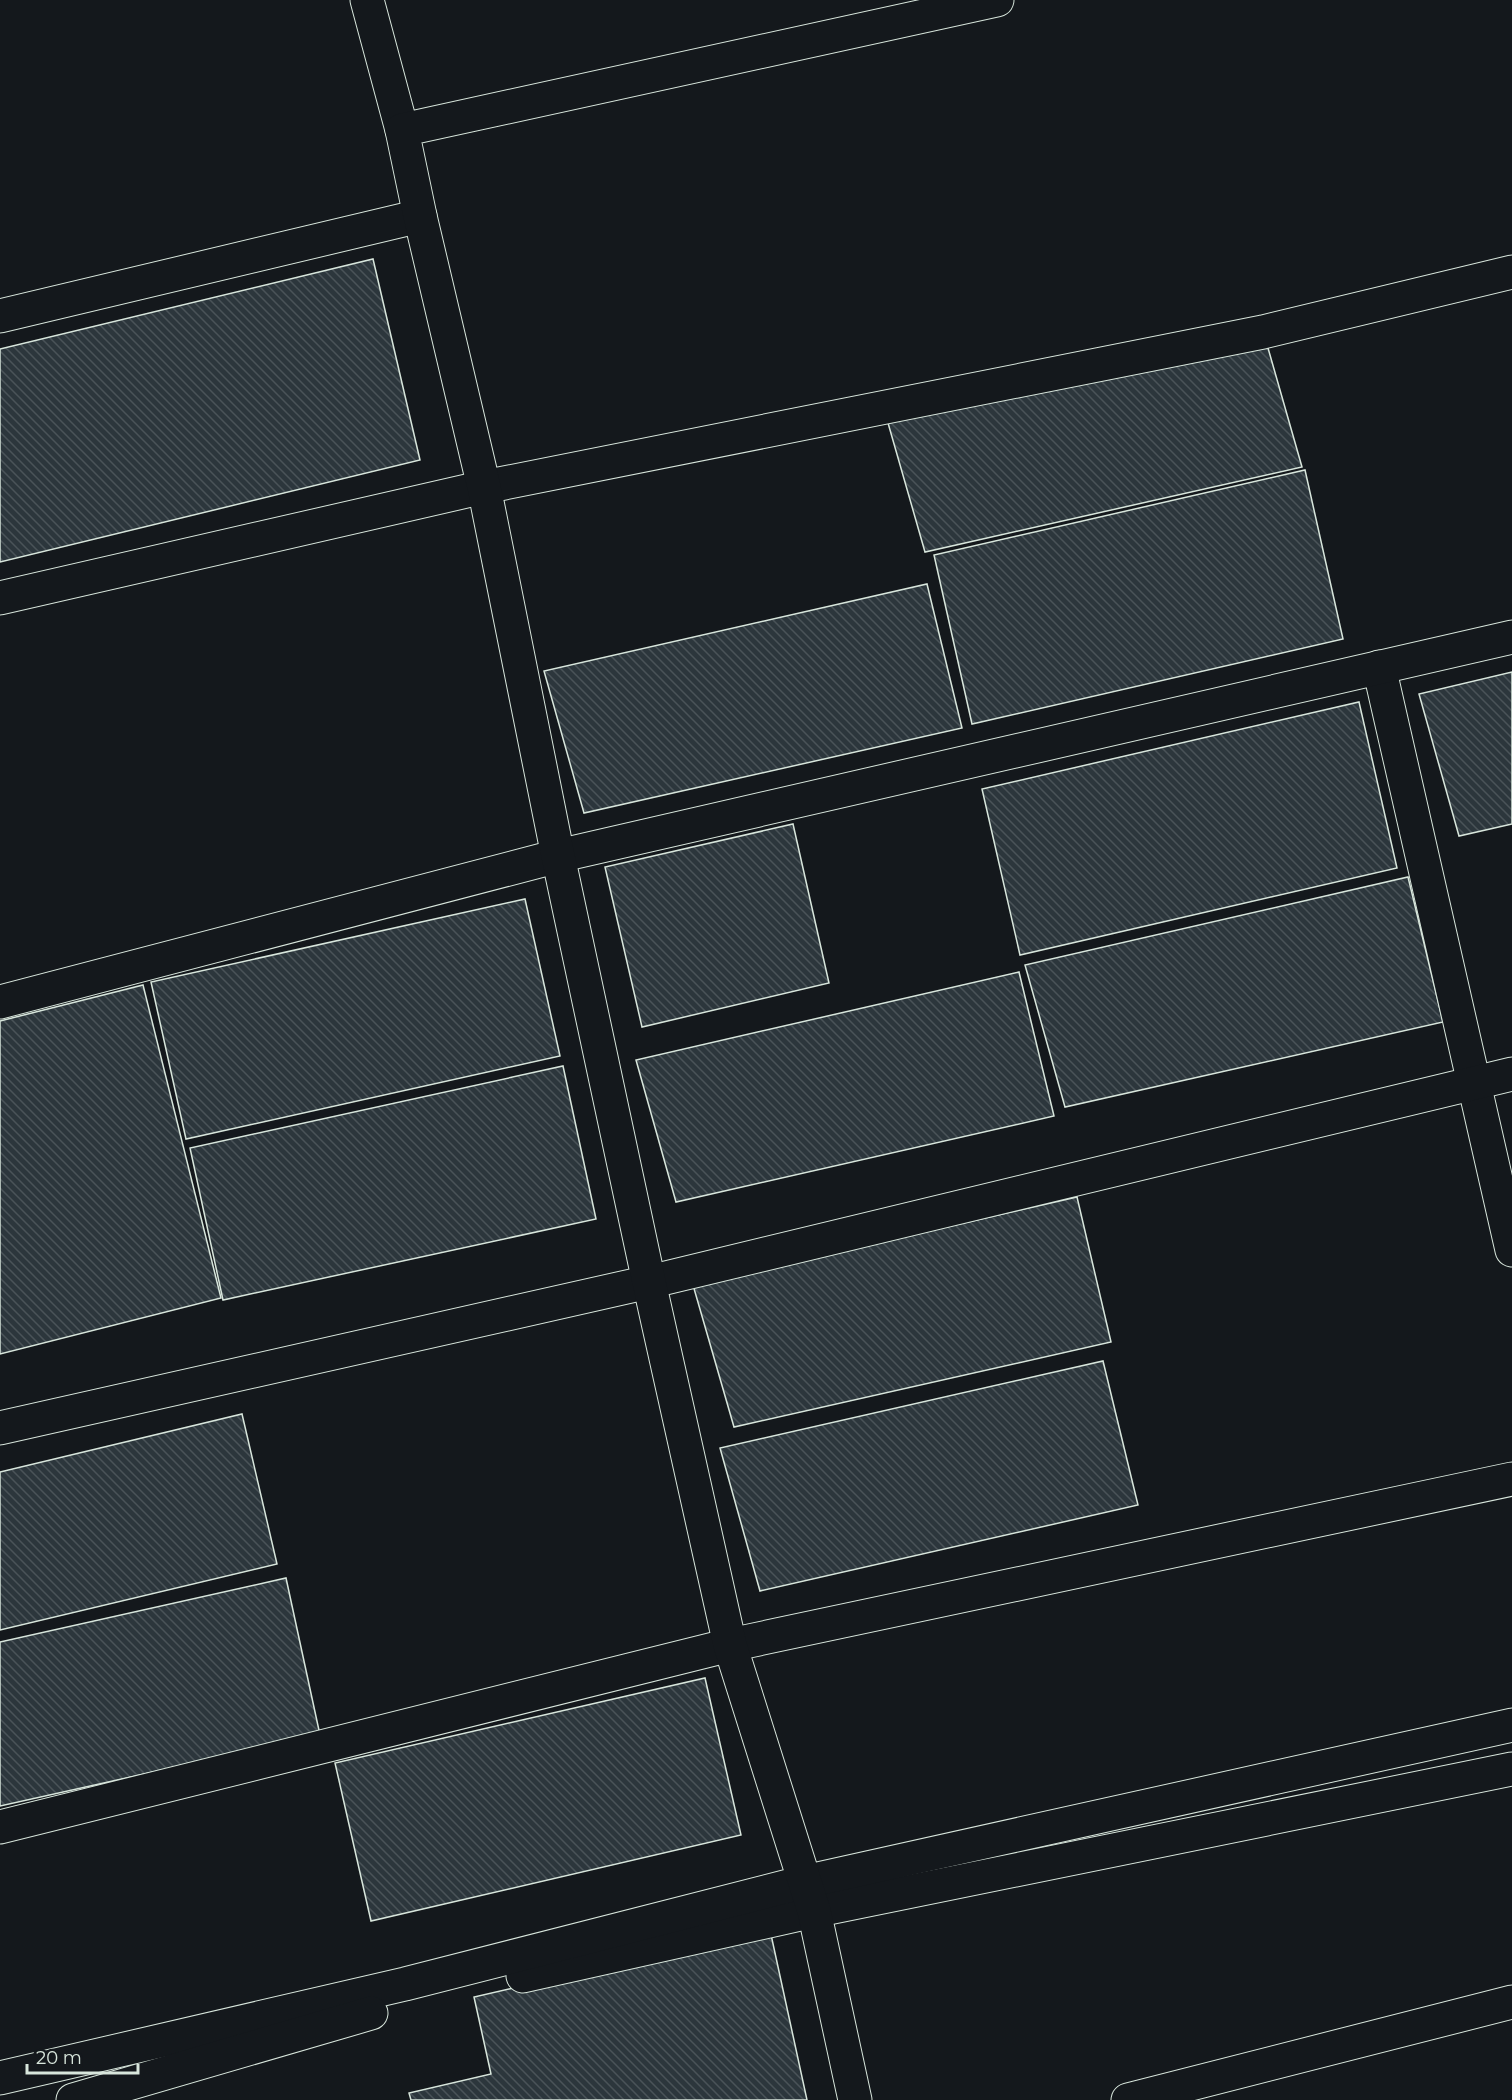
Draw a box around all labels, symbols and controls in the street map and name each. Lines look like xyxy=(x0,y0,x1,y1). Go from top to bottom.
scale bar xyxy=(27,2037,138,2075)
text: 20 m xyxy=(36,2047,82,2069)

